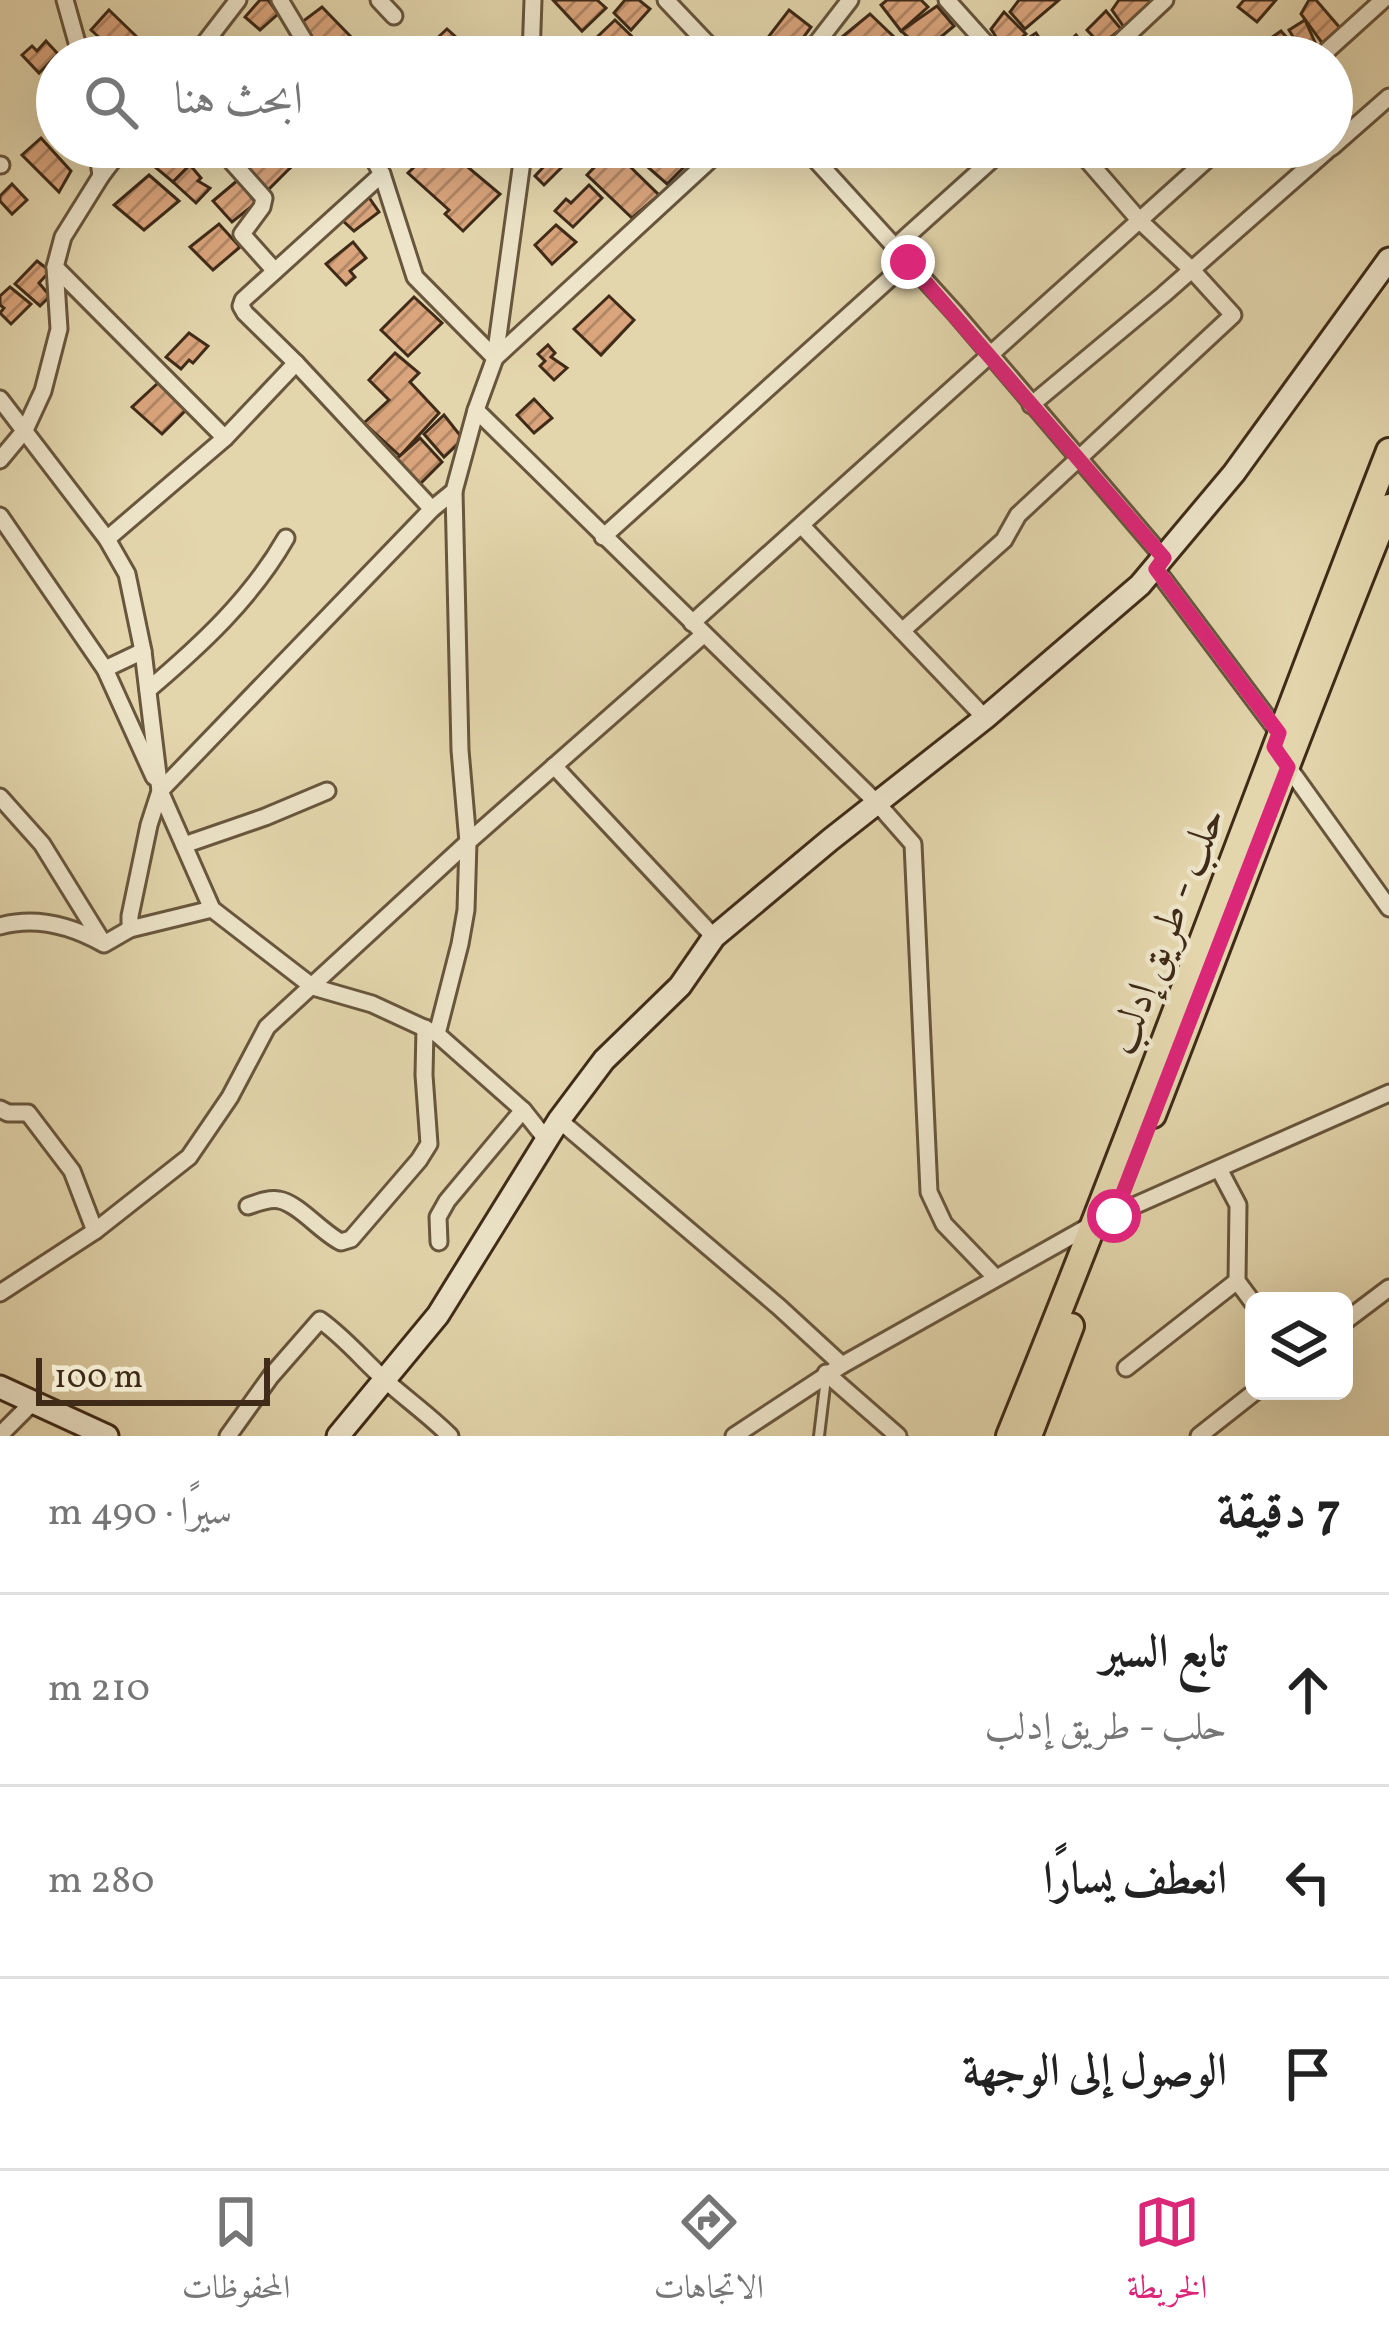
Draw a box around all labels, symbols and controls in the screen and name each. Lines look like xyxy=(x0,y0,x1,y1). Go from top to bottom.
search box xyxy=(36,36,1353,168)
icon: search xyxy=(78,69,144,135)
text: ابحث هنا xyxy=(174,70,303,133)
route end xyxy=(881,235,935,289)
street label: حلب - طريق إدلب xyxy=(1094,799,1243,1064)
route start xyxy=(1087,1189,1141,1243)
map controls xyxy=(1245,1292,1353,1400)
button: layers xyxy=(1245,1292,1353,1400)
scale bar xyxy=(36,1352,270,1405)
text: 100 m xyxy=(54,1356,143,1402)
text: 7 دقيقة xyxy=(1217,1478,1341,1549)
text: سيرًا · 490 m xyxy=(48,1487,232,1541)
text: تابع السير xyxy=(1101,1623,1227,1686)
icon: ahead xyxy=(1275,1657,1341,1723)
text: 210 m xyxy=(48,1663,150,1717)
text: حلب - طريق إدلب xyxy=(984,1702,1227,1756)
icon: left xyxy=(1275,1849,1341,1915)
text: انعطف يسارًا xyxy=(1043,1850,1227,1913)
text: 280 m xyxy=(48,1855,155,1909)
icon: arrive xyxy=(1275,2041,1341,2107)
text: الوصول إلى الوجهة xyxy=(962,2042,1227,2105)
tab: المحفوظات xyxy=(182,2189,290,2319)
tab: الاتجاهات xyxy=(654,2189,764,2319)
tab: الخريطة xyxy=(1127,2189,1207,2319)

